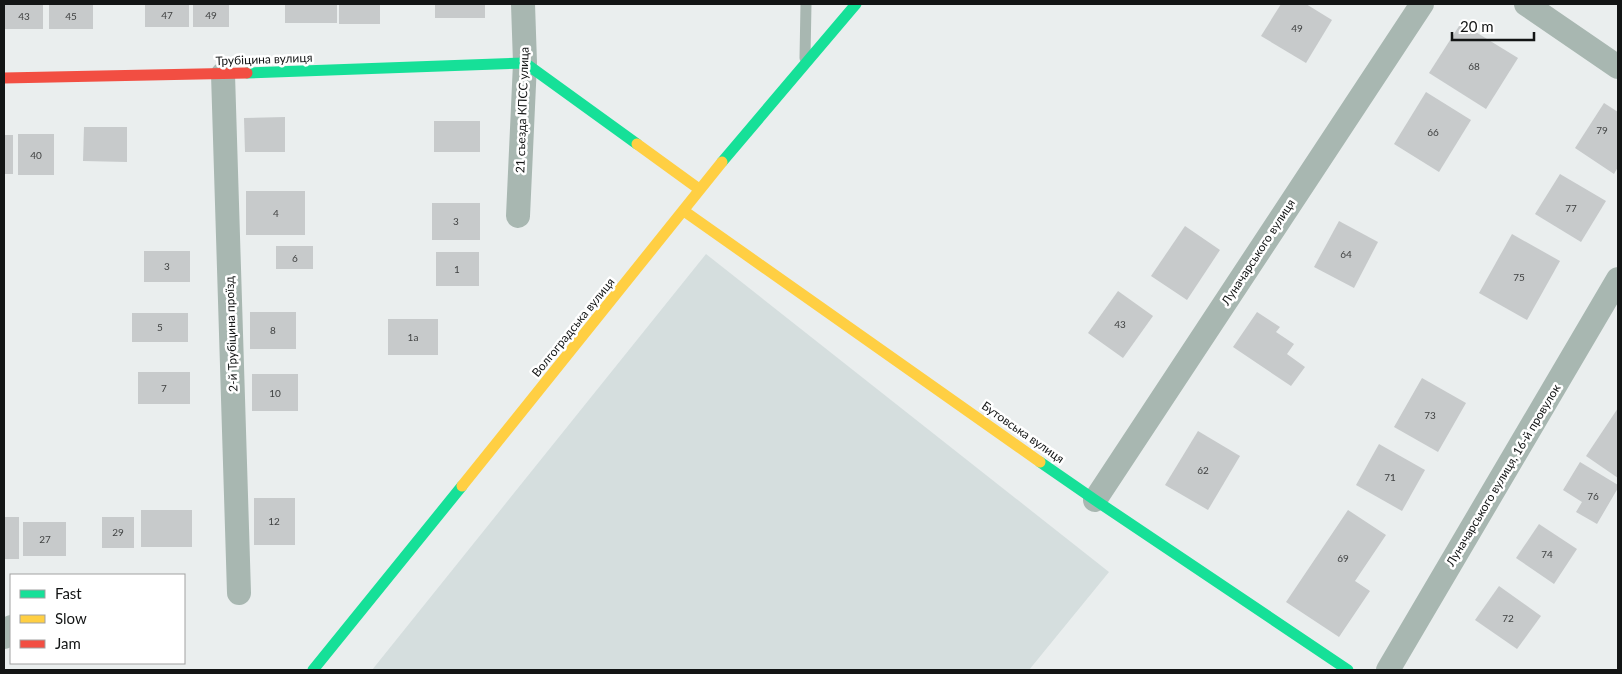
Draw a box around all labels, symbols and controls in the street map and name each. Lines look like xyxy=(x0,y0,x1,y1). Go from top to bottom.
house number: 47 xyxy=(161,9,173,21)
house number: 49 xyxy=(205,9,217,21)
house number: 43 xyxy=(18,10,30,22)
house number: 45 xyxy=(65,10,77,22)
scale bar xyxy=(1452,10,1534,42)
text: 20 m xyxy=(1460,17,1494,35)
house number: 49 xyxy=(1291,22,1303,34)
street label: 21 съезда КПСС улица xyxy=(512,47,532,173)
street label: Трубіцина вулиця xyxy=(215,50,313,68)
house number: 68 xyxy=(1468,60,1480,72)
house number: 79 xyxy=(1596,124,1608,136)
house number: 66 xyxy=(1427,126,1439,138)
house number: 40 xyxy=(30,149,42,161)
street label: Луначарського вулиця xyxy=(1217,196,1298,309)
house number: 77 xyxy=(1565,202,1577,214)
house number: 4 xyxy=(273,207,279,219)
house number: 3 xyxy=(453,215,459,227)
house number: 64 xyxy=(1340,248,1352,260)
house number: 6 xyxy=(292,252,298,264)
house number: 3 xyxy=(164,260,170,272)
house number: 1 xyxy=(454,263,460,275)
house number: 75 xyxy=(1513,271,1525,283)
street label: Волгоградська вулиця xyxy=(528,274,618,380)
street label: 2-й Трубіцина проїзд xyxy=(221,275,241,392)
house number: 43 xyxy=(1114,318,1126,330)
house number: 5 xyxy=(157,321,163,333)
house number: 8 xyxy=(270,324,276,336)
house number: 1а xyxy=(408,331,418,343)
street label: Луначарського вулиця, 16-й провулок xyxy=(1442,381,1564,570)
house number: 7 xyxy=(161,382,167,394)
house number: 10 xyxy=(269,387,281,399)
street label: Бутовська вулиця xyxy=(979,398,1067,466)
house number: 73 xyxy=(1424,409,1436,421)
house number: 62 xyxy=(1197,464,1209,476)
house number: 71 xyxy=(1384,471,1396,483)
house number: 76 xyxy=(1587,490,1599,502)
house number: 12 xyxy=(268,515,280,527)
house number: 29 xyxy=(112,526,124,538)
house number: 27 xyxy=(39,533,51,545)
house number: 74 xyxy=(1541,548,1553,560)
house number: 69 xyxy=(1337,552,1349,564)
legend xyxy=(10,574,185,664)
text: Fast xyxy=(55,584,82,602)
text: Slow xyxy=(55,609,87,627)
house number: 72 xyxy=(1502,612,1514,624)
text: Jam xyxy=(55,634,81,652)

